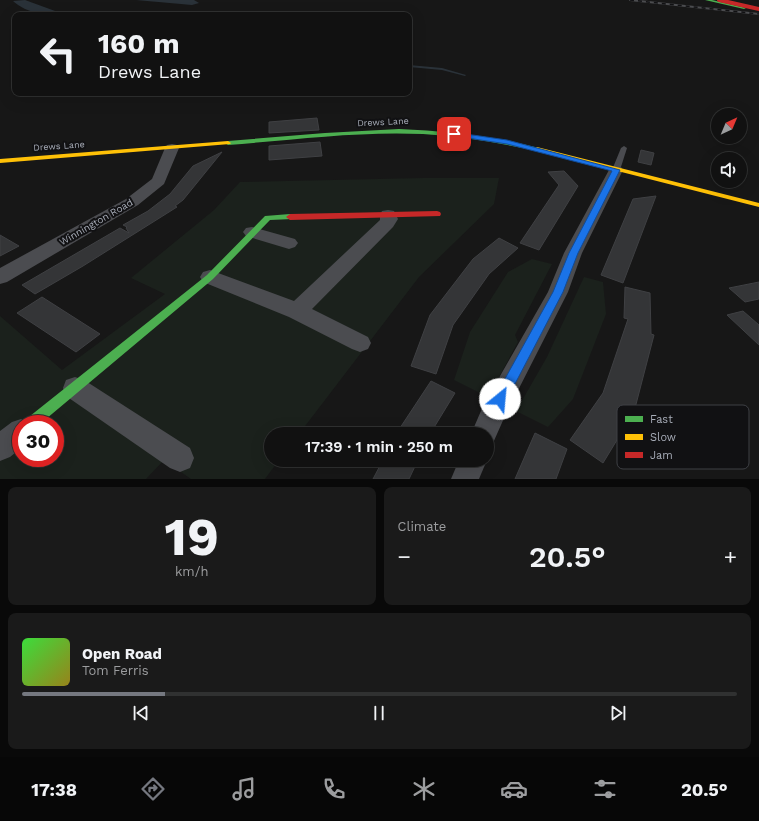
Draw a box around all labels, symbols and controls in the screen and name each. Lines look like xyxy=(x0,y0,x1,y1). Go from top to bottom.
text: 160 m xyxy=(98,27,180,60)
icon: left xyxy=(32,28,84,80)
text: Drews Lane xyxy=(98,61,201,82)
north arrow xyxy=(711,108,747,144)
map controls xyxy=(711,108,747,188)
street label: Drews Lane xyxy=(357,116,409,128)
pin xyxy=(437,117,471,151)
icon: arrive xyxy=(443,123,465,145)
street label: Drews Lane xyxy=(33,139,85,153)
button: sound xyxy=(711,152,747,188)
street label: Winnington Road xyxy=(57,196,135,248)
position arrow xyxy=(479,378,521,420)
legend xyxy=(617,405,749,469)
text: Fast xyxy=(650,413,673,426)
speed limit sign: 30 xyxy=(12,415,64,467)
text: Slow xyxy=(650,431,676,444)
text: 17:39 · 1 min · 250 m xyxy=(305,438,453,456)
text: Jam xyxy=(650,449,673,462)
text: 19 xyxy=(165,507,219,568)
text: Climate xyxy=(398,519,446,534)
text: 20.5° xyxy=(529,539,606,574)
text: − xyxy=(398,544,411,569)
text: + xyxy=(724,544,737,569)
text: km/h xyxy=(175,564,209,579)
text: Open Road xyxy=(82,645,162,663)
text: Tom Ferris xyxy=(82,663,149,678)
icon: previous xyxy=(130,702,152,724)
icon: pause xyxy=(368,702,390,724)
icon: next xyxy=(607,702,629,724)
icon: directions xyxy=(139,775,167,803)
icon: music xyxy=(230,775,258,803)
icon: phone xyxy=(320,775,348,803)
icon: climate xyxy=(410,775,438,803)
icon: car xyxy=(500,775,528,803)
icon: filters xyxy=(591,775,619,803)
text: 17:38 xyxy=(31,779,77,800)
text: 20.5° xyxy=(681,779,728,800)

